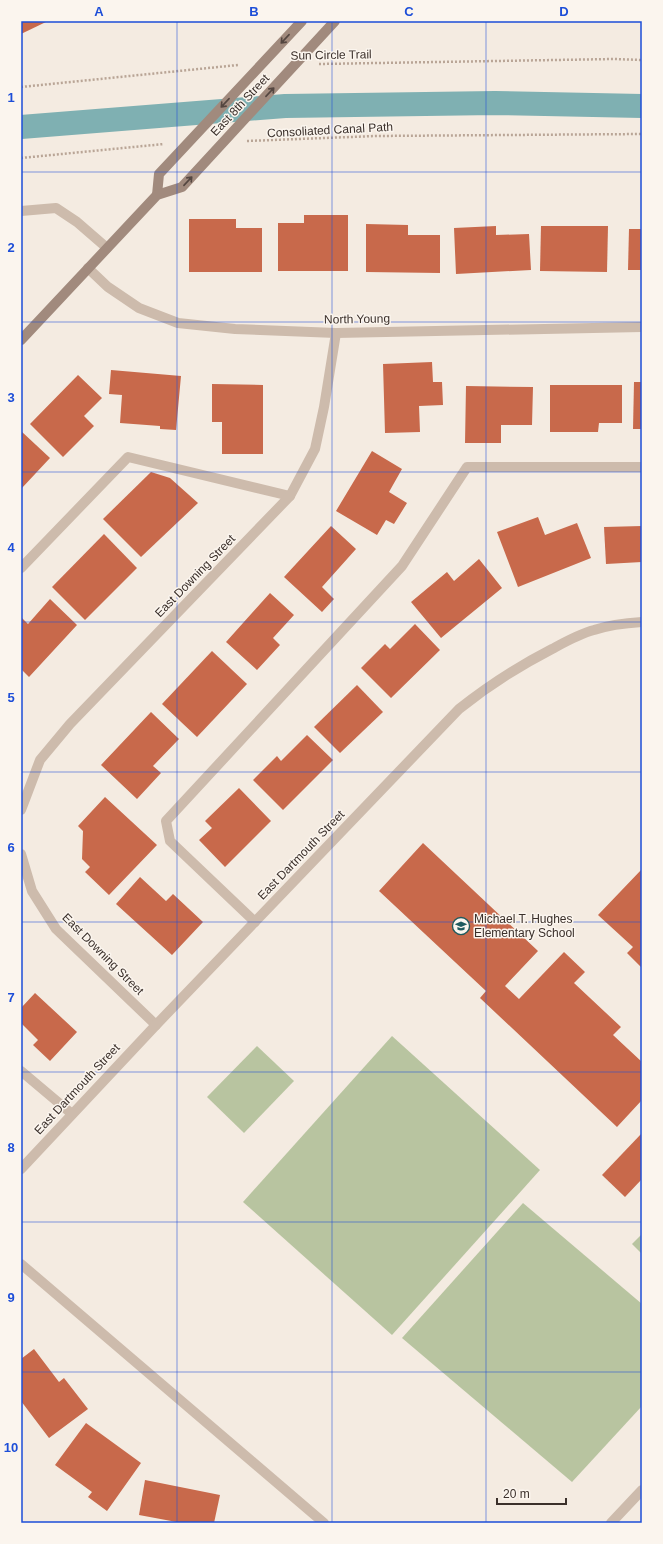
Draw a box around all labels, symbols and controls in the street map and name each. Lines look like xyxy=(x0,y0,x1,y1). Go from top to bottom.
text: A xyxy=(94,4,104,19)
text: B xyxy=(249,4,259,19)
text: C xyxy=(404,4,414,19)
text: D xyxy=(559,4,569,19)
one-way arrow xyxy=(280,34,290,44)
street label: Sun Circle Trail xyxy=(290,47,372,63)
street label: East 8th Street xyxy=(208,71,273,139)
one-way arrow xyxy=(265,87,274,97)
text: 1 xyxy=(7,90,15,105)
one-way arrow xyxy=(220,98,230,108)
street label: Consoliated Canal Path xyxy=(267,120,393,140)
one-way arrow xyxy=(183,176,192,186)
text: 2 xyxy=(7,240,15,255)
street label: North Young xyxy=(324,311,390,327)
text: 3 xyxy=(7,390,15,405)
street label: East Downing Street xyxy=(152,531,238,620)
text: 4 xyxy=(7,540,15,555)
text: 5 xyxy=(7,690,15,705)
street label: East Dartmouth Street xyxy=(255,807,348,903)
text: 6 xyxy=(7,840,15,855)
street label: East Downing Street xyxy=(59,910,147,998)
place label: Michael T. Hughes Elementary School xyxy=(474,912,575,940)
school or university icon: Michael T. Hughes Elementary School xyxy=(451,916,471,936)
text: 7 xyxy=(7,990,15,1005)
street label: East Dartmouth Street xyxy=(31,1040,123,1137)
text: 8 xyxy=(7,1140,15,1155)
text: 9 xyxy=(7,1290,15,1305)
text: 10 xyxy=(4,1440,18,1455)
scale bar xyxy=(497,1480,566,1506)
text: 20 m xyxy=(503,1487,530,1501)

